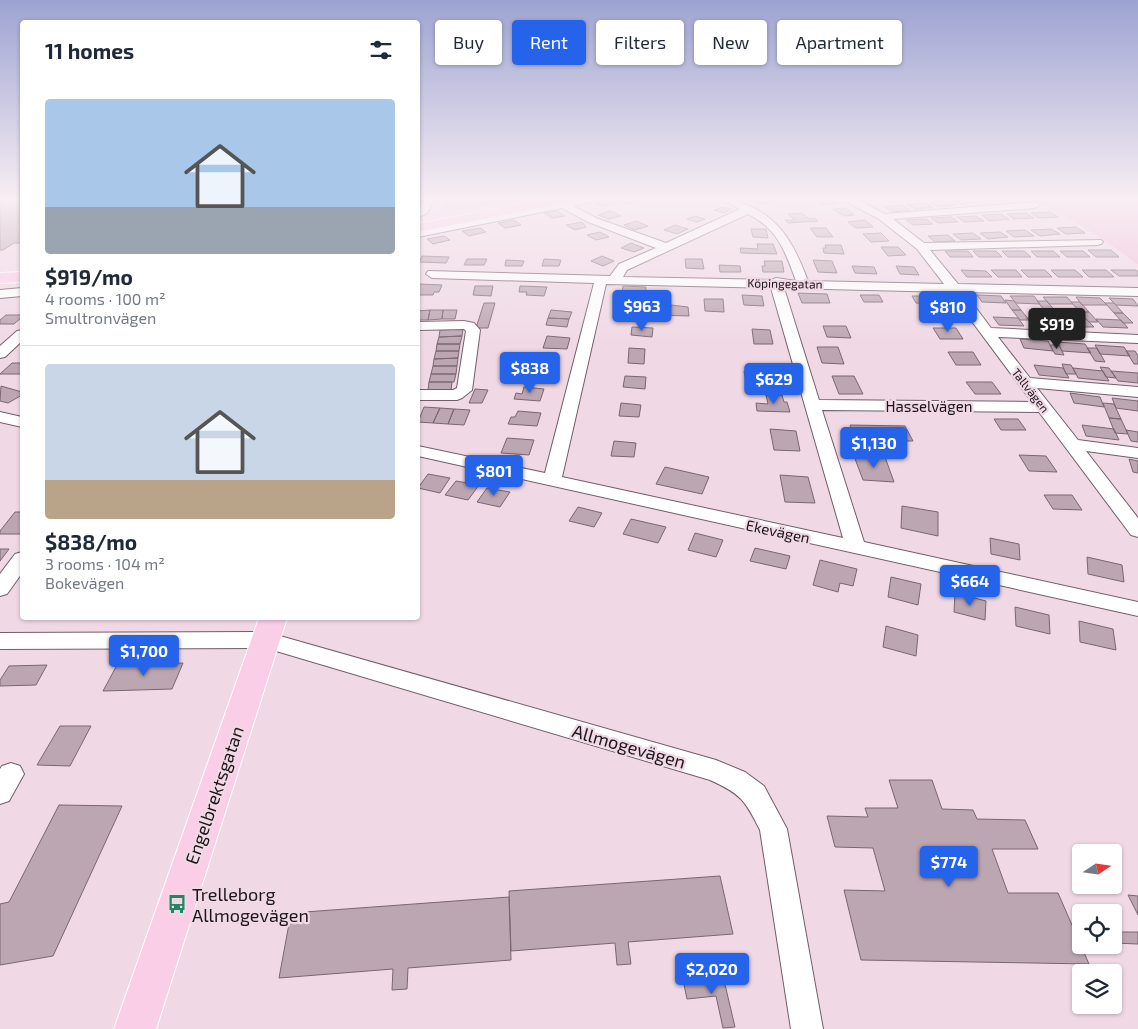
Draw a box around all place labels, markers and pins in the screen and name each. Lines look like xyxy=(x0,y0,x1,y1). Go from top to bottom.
pin: $963 xyxy=(612,290,672,332)
pin: $810 xyxy=(918,290,978,333)
pin: $919 xyxy=(1027,308,1087,350)
pin: $838 xyxy=(500,352,560,394)
pin: $629 xyxy=(744,362,804,405)
pin: $1,130 xyxy=(833,426,915,469)
pin: $801 xyxy=(464,454,524,497)
pin: $664 xyxy=(940,564,1000,607)
pin: $1,700 xyxy=(103,634,185,677)
pin: $774 xyxy=(919,846,979,888)
place label: Trelleborg Allmogevägen xyxy=(192,883,309,926)
bus stop icon: Trelleborg Allmogevägen xyxy=(166,893,188,915)
pin: $2,020 xyxy=(671,952,753,995)

